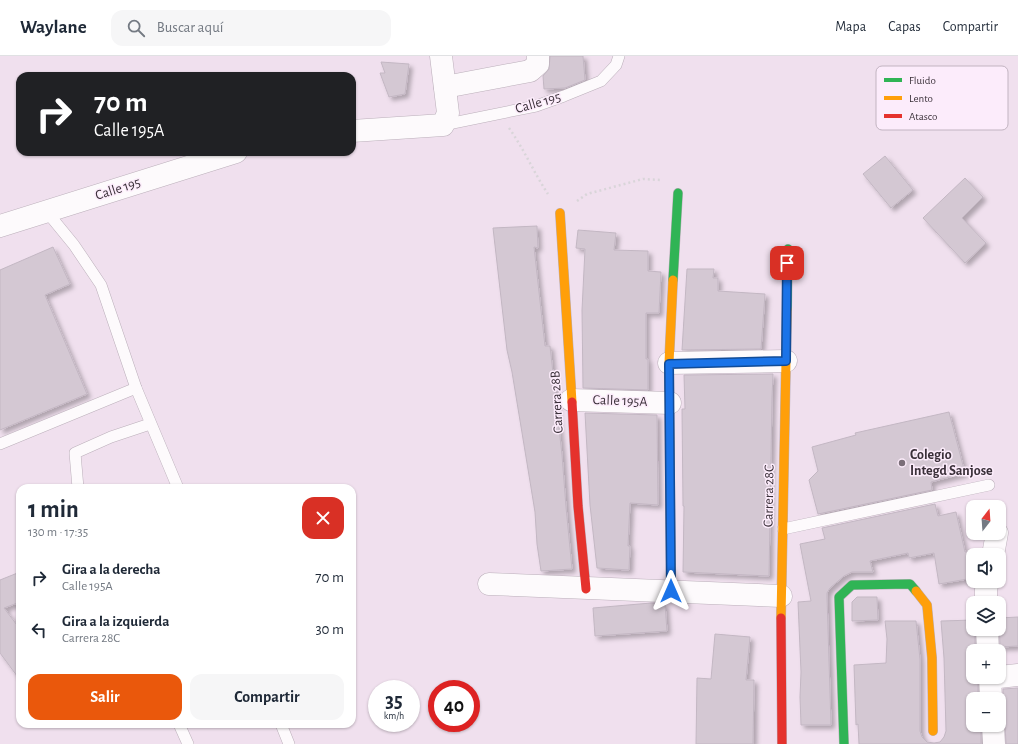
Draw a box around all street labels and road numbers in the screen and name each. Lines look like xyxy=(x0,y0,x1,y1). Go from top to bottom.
street label: Calle 195 xyxy=(514,90,562,116)
street label: Calle 195 xyxy=(94,175,142,203)
street label: Carrera 28B xyxy=(548,370,566,434)
street label: Calle 195A xyxy=(592,393,648,409)
street label: Carrera 28C xyxy=(761,465,777,527)

